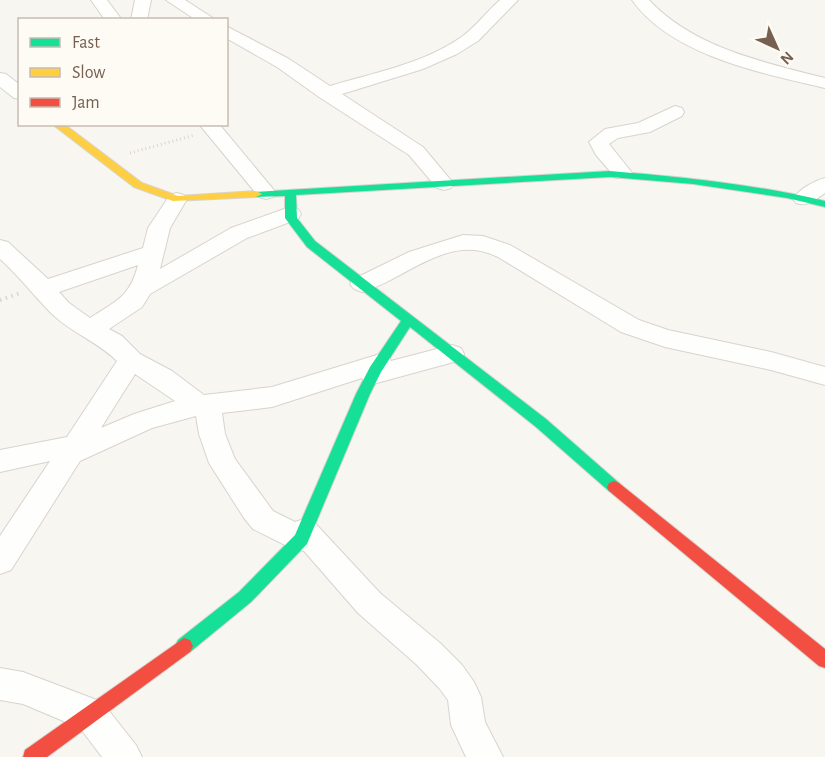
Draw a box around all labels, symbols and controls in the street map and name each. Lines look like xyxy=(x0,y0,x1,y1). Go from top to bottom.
legend xyxy=(18,18,228,126)
north arrow xyxy=(747,18,807,78)
text: Fast xyxy=(72,34,100,52)
text: N xyxy=(777,48,796,67)
text: Slow xyxy=(72,64,105,82)
text: Jam xyxy=(72,94,100,112)

